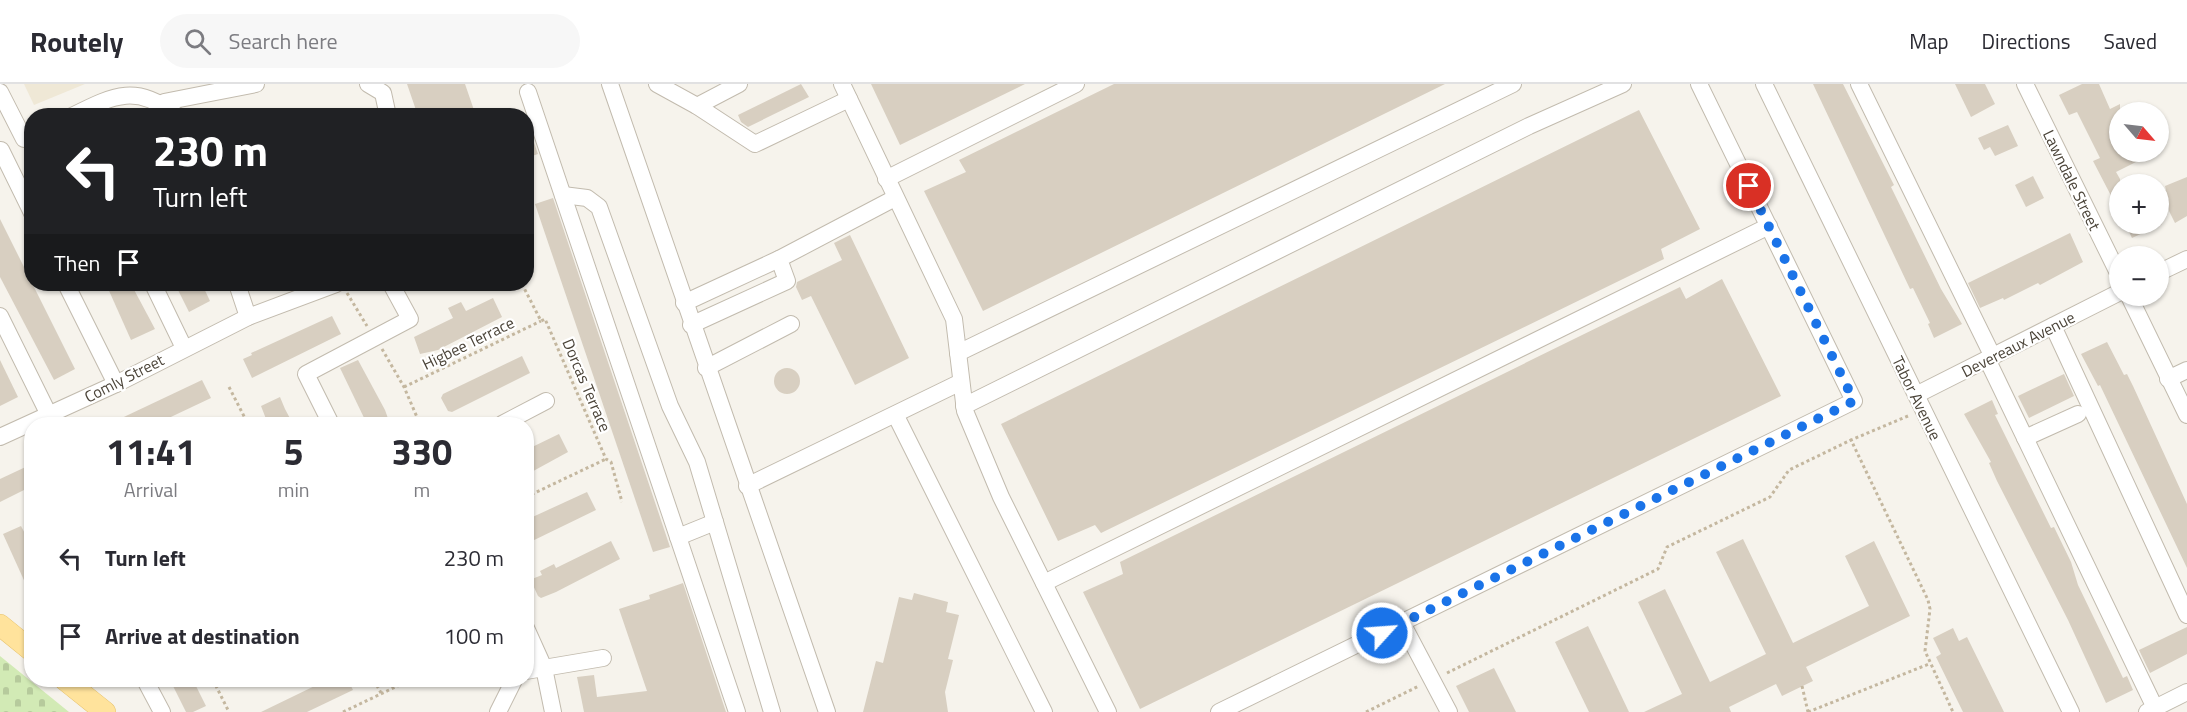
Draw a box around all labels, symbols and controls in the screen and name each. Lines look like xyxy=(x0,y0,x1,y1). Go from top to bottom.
search box xyxy=(160,14,580,68)
text: Routely xyxy=(30,20,124,63)
text: Search here xyxy=(229,24,338,58)
icon: search xyxy=(181,25,214,58)
text: Map xyxy=(1909,25,1949,57)
text: Directions xyxy=(1982,25,2071,57)
text: Saved xyxy=(2104,25,2157,57)
north arrow xyxy=(2109,102,2169,162)
map controls xyxy=(2109,102,2169,306)
text: 230 m xyxy=(153,118,268,182)
street label: Lawndale Street xyxy=(2037,126,2107,235)
icon: left xyxy=(54,132,132,210)
pin xyxy=(1723,160,1774,211)
icon: arrive xyxy=(1732,169,1765,202)
button: + xyxy=(2109,174,2169,234)
text: Turn left xyxy=(153,176,247,217)
text: Then xyxy=(54,246,100,280)
icon: arrive xyxy=(112,246,145,279)
button: − xyxy=(2109,246,2169,306)
street label: Devereaux Avenue xyxy=(1957,305,2079,383)
street label: Higbee Terrace xyxy=(418,310,518,376)
street label: Dorcas Terrace xyxy=(557,335,617,435)
street label: Comly Street xyxy=(80,347,168,408)
street label: Tabor Avenue xyxy=(1886,352,1948,444)
text: 11:41 xyxy=(106,424,196,479)
text: 5 xyxy=(284,424,304,479)
text: 330 xyxy=(392,424,452,479)
text: Arrival xyxy=(124,474,178,505)
text: min xyxy=(278,474,310,505)
text: m xyxy=(413,474,430,505)
text: Turn left xyxy=(105,541,186,575)
text: 230 m xyxy=(444,541,504,575)
icon: left xyxy=(54,542,87,575)
position arrow xyxy=(1350,601,1414,665)
text: Arrive at destination xyxy=(105,619,300,653)
text: 100 m xyxy=(444,619,504,653)
icon: arrive xyxy=(54,620,87,653)

